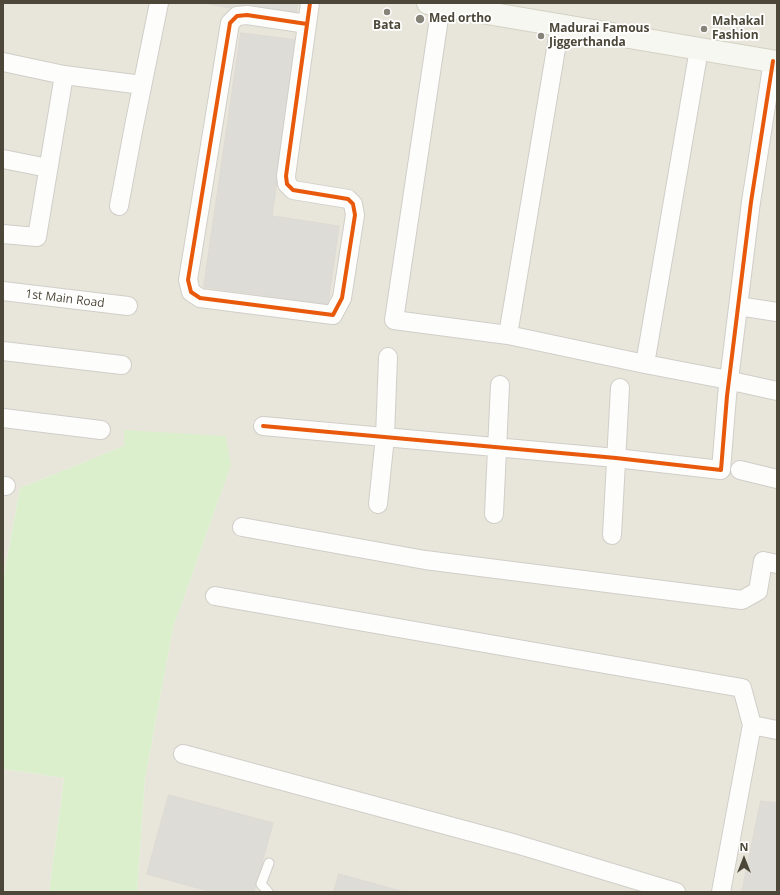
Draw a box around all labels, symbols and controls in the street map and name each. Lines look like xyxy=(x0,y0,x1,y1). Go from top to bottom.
marker: Bata xyxy=(382,7,392,17)
place label: Med ortho xyxy=(429,12,492,26)
marker: Med ortho xyxy=(414,13,426,25)
place label: Mahakal Fashion xyxy=(712,15,764,43)
place label: Bata xyxy=(373,19,401,33)
place label: Madurai Famous Jiggerthanda xyxy=(549,22,649,50)
marker: Mahakal Fashion xyxy=(699,24,709,34)
marker: Madurai Famous Jiggerthanda xyxy=(536,31,546,41)
street label: 1st Main Road xyxy=(25,287,105,311)
north arrow xyxy=(724,839,764,879)
text: N xyxy=(740,839,748,854)

